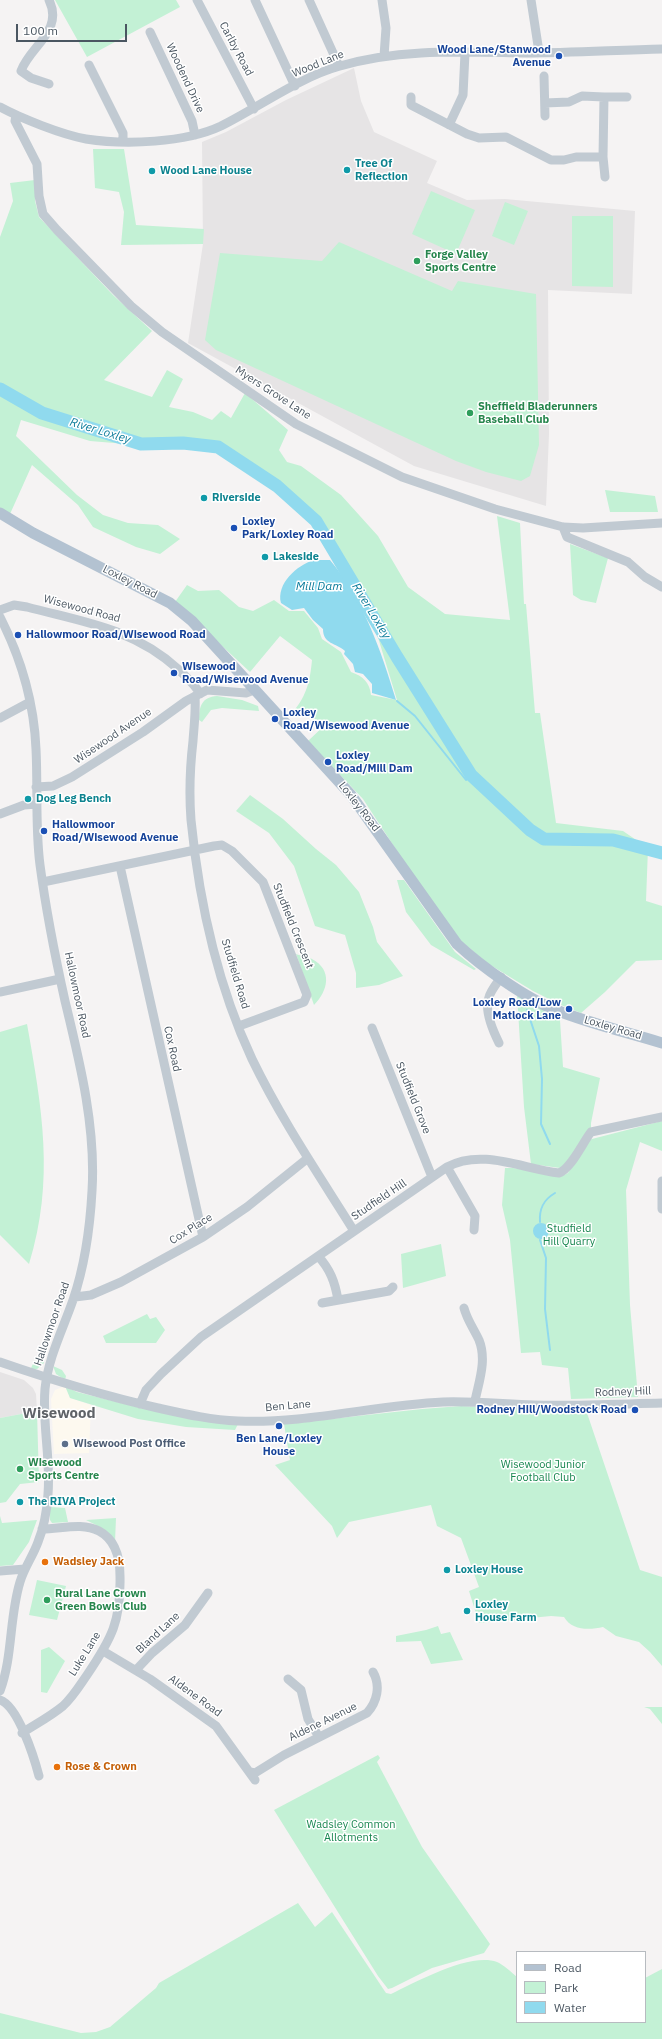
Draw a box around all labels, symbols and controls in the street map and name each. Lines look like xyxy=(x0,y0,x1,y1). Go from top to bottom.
scale bar xyxy=(18,16,129,42)
street label: Carlby Road xyxy=(216,20,256,78)
text: 100 m xyxy=(23,23,58,38)
street label: Woodend Drive xyxy=(163,41,207,115)
place label: Wood Lane/Stanwood Avenue xyxy=(437,43,551,69)
street label: Wood Lane xyxy=(290,48,346,80)
marker: Wood Lane/Stanwood Avenue xyxy=(554,51,564,61)
place label: Tree Of Reflection xyxy=(355,157,408,183)
place label: Wood Lane House xyxy=(160,164,252,178)
marker: Tree Of Reflection xyxy=(342,165,352,175)
marker: Wood Lane House xyxy=(147,166,157,176)
place label: Forge Valley Sports Centre xyxy=(425,248,496,274)
marker: Forge Valley Sports Centre xyxy=(412,256,422,266)
street label: Myers Grove Lane xyxy=(233,364,313,422)
place label: Sheffield Bladerunners Baseball Club xyxy=(478,400,598,426)
marker: Sheffield Bladerunners Baseball Club xyxy=(465,408,475,418)
water label: River Loxley xyxy=(68,415,132,447)
place label: Riverside xyxy=(212,491,261,505)
marker: Riverside xyxy=(199,493,209,503)
place label: Loxley Park/Loxley Road xyxy=(242,515,333,541)
marker: Loxley Park/Loxley Road xyxy=(229,523,239,533)
place label: Lakeside xyxy=(273,550,319,564)
marker: Lakeside xyxy=(260,552,270,562)
street label: Loxley Road xyxy=(101,563,159,601)
water label: Mill Dam xyxy=(296,580,342,594)
water label: River Loxley xyxy=(349,580,393,642)
street label: Wisewood Road xyxy=(42,592,122,626)
place label: Hallowmoor Road/Wisewood Road xyxy=(26,628,206,642)
marker: Hallowmoor Road/Wisewood Road xyxy=(13,630,23,640)
place label: Wisewood Road/Wisewood Avenue xyxy=(182,660,308,686)
marker: Wisewood Road/Wisewood Avenue xyxy=(169,668,179,678)
street label: Wisewood Avenue xyxy=(72,705,154,767)
place label: Loxley Road/Wisewood Avenue xyxy=(283,706,409,732)
marker: Loxley Road/Wisewood Avenue xyxy=(270,714,280,724)
place label: Loxley Road/Mill Dam xyxy=(336,749,413,775)
marker: Loxley Road/Mill Dam xyxy=(323,757,333,767)
street label: Loxley Road xyxy=(336,780,382,834)
place label: Dog Leg Bench xyxy=(36,792,111,806)
marker: Dog Leg Bench xyxy=(23,794,33,804)
place label: Hallowmoor Road/Wisewood Avenue xyxy=(52,818,178,844)
marker: Hallowmoor Road/Wisewood Avenue xyxy=(39,826,49,836)
street label: Studfield Crescent xyxy=(270,881,316,971)
street label: Studfield Road xyxy=(218,937,252,1011)
street label: Hallowmoor Road xyxy=(61,951,93,1039)
place label: Loxley Road/Low Matlock Lane xyxy=(473,996,561,1022)
marker: Loxley Road/Low Matlock Lane xyxy=(564,1004,574,1014)
street label: Loxley Road xyxy=(583,1013,643,1043)
street label: Cox Road xyxy=(161,1025,183,1073)
street label: Studfield Grove xyxy=(393,1060,433,1136)
street label: Studfield Hill xyxy=(349,1177,409,1223)
street label: Cox Place xyxy=(167,1211,215,1247)
park label: Studfield Hill Quarry xyxy=(543,1222,595,1248)
street label: Hallowmoor Road xyxy=(31,1280,73,1368)
street label: Rodney Hill xyxy=(595,1384,651,1400)
street label: Ben Lane xyxy=(265,1397,311,1415)
place label: Rodney Hill/Woodstock Road xyxy=(477,1403,627,1417)
district label: Wisewood xyxy=(22,1405,96,1423)
marker: Rodney Hill/Woodstock Road xyxy=(630,1405,640,1415)
marker: Ben Lane/Loxley House xyxy=(274,1421,284,1431)
place label: Ben Lane/Loxley House xyxy=(236,1432,322,1458)
place label: Wisewood Post Office xyxy=(73,1437,186,1451)
marker: Wisewood Post Office xyxy=(60,1439,70,1449)
place label: Wisewood Sports Centre xyxy=(28,1456,99,1482)
park label: Wisewood Junior Football Club xyxy=(501,1458,585,1484)
marker: Wisewood Sports Centre xyxy=(15,1464,25,1474)
place label: The RIVA Project xyxy=(28,1495,116,1509)
marker: The RIVA Project xyxy=(15,1497,25,1507)
place label: Wadsley Jack xyxy=(53,1555,124,1569)
marker: Wadsley Jack xyxy=(40,1557,50,1567)
place label: Loxley House xyxy=(455,1563,523,1577)
marker: Loxley House xyxy=(442,1565,452,1575)
place label: Rural Lane Crown Green Bowls Club xyxy=(55,1587,147,1613)
marker: Rural Lane Crown Green Bowls Club xyxy=(42,1595,52,1605)
place label: Loxley House Farm xyxy=(475,1598,537,1624)
marker: Loxley House Farm xyxy=(462,1606,472,1616)
street label: Bland Lane xyxy=(133,1609,183,1657)
street label: Luke Lane xyxy=(66,1629,104,1679)
street label: Aldene Road xyxy=(166,1672,224,1720)
street label: Aldene Avenue xyxy=(287,1700,359,1744)
place label: Rose & Crown xyxy=(65,1760,137,1774)
marker: Rose & Crown xyxy=(52,1762,62,1772)
park label: Wadsley Common Allotments xyxy=(307,1818,395,1844)
legend xyxy=(516,1951,646,2023)
text: Road xyxy=(554,1960,582,1975)
text: Park xyxy=(554,1980,578,1995)
text: Water xyxy=(554,2000,586,2015)

